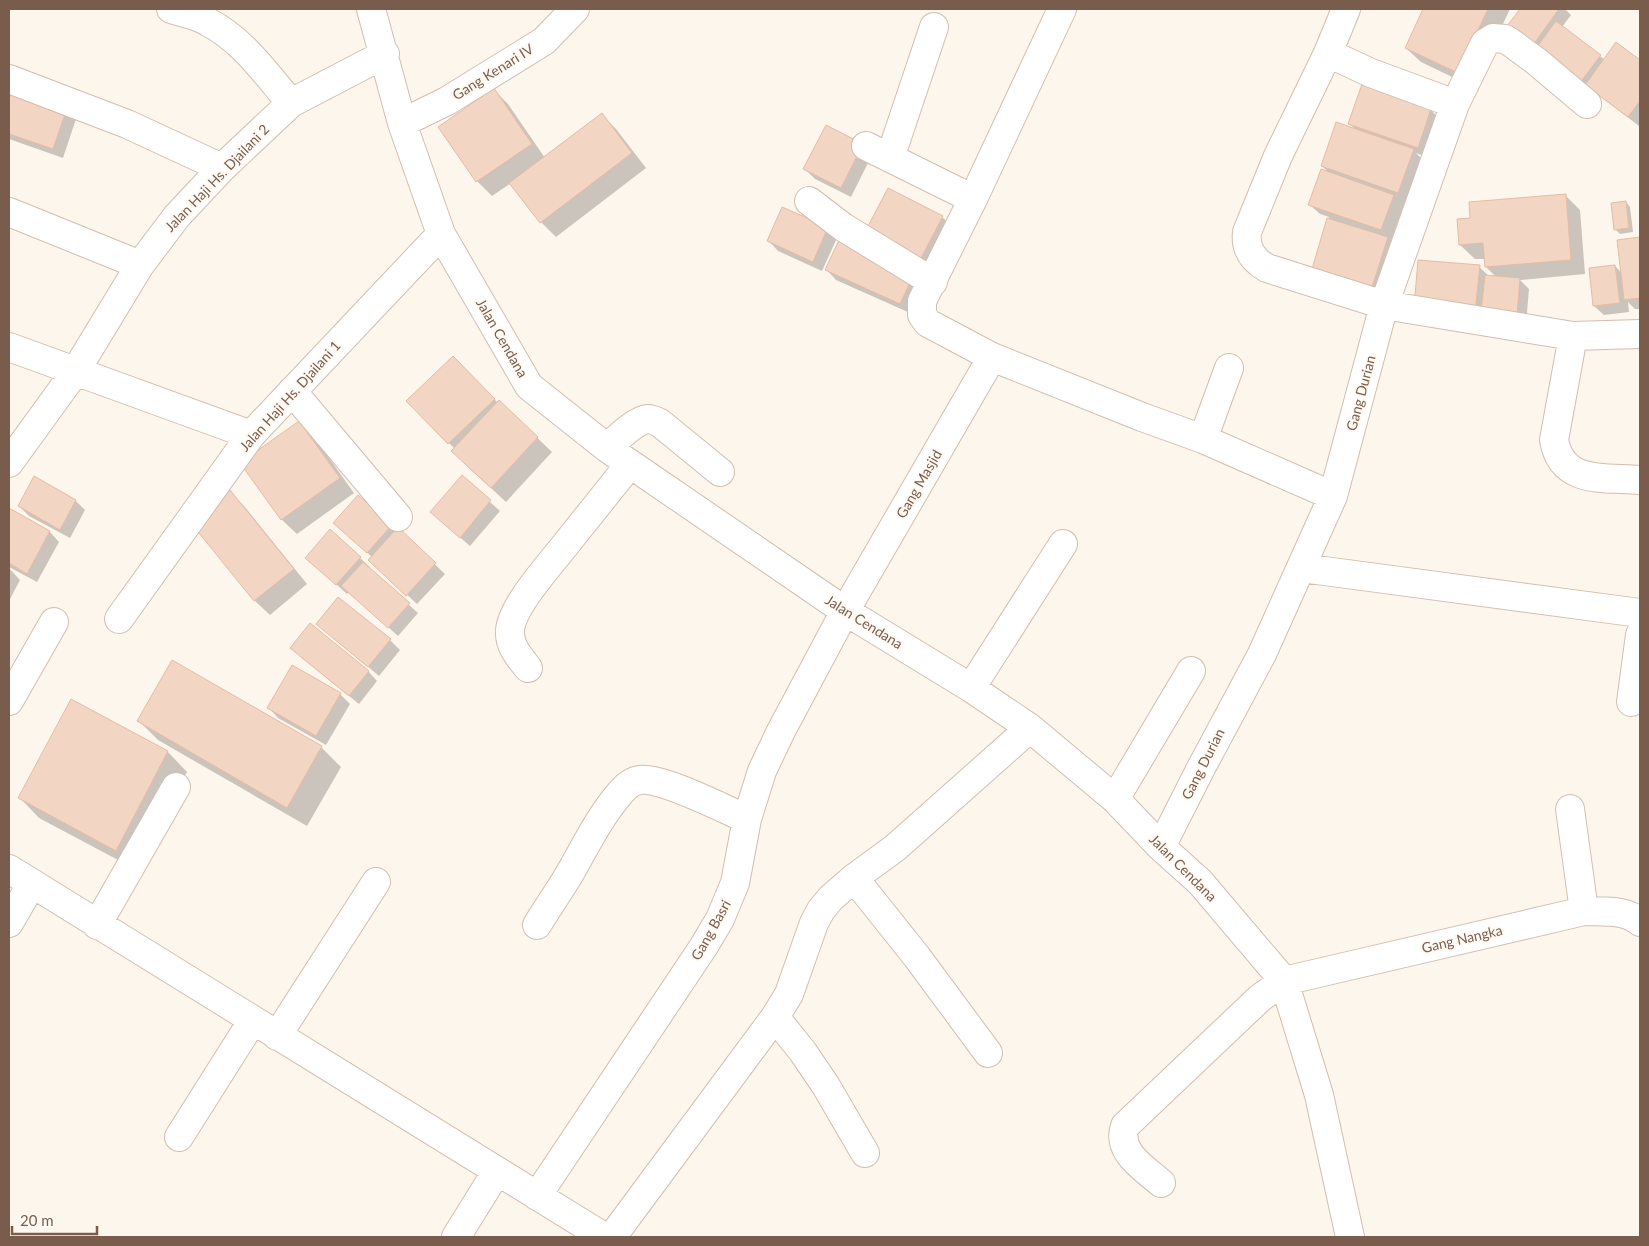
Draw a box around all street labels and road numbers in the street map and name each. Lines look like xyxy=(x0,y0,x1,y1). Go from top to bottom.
street label: Gang Kenari IV xyxy=(449,40,537,103)
street label: Jalan Haji Hs. Djailani 2 xyxy=(161,120,272,235)
street label: Jalan Cendana xyxy=(473,295,532,380)
street label: Jalan Haji Hs. Djailani 1 xyxy=(236,337,344,454)
street label: Gang Durian xyxy=(1342,353,1379,432)
street label: Gang Masjid xyxy=(892,447,945,521)
street label: Jalan Cendana xyxy=(822,591,906,652)
street label: Gang Durian xyxy=(1177,725,1228,802)
street label: Jalan Cendana xyxy=(1146,830,1221,905)
street label: Gang Basri xyxy=(687,897,734,963)
street label: Gang Nangka xyxy=(1420,921,1504,956)

